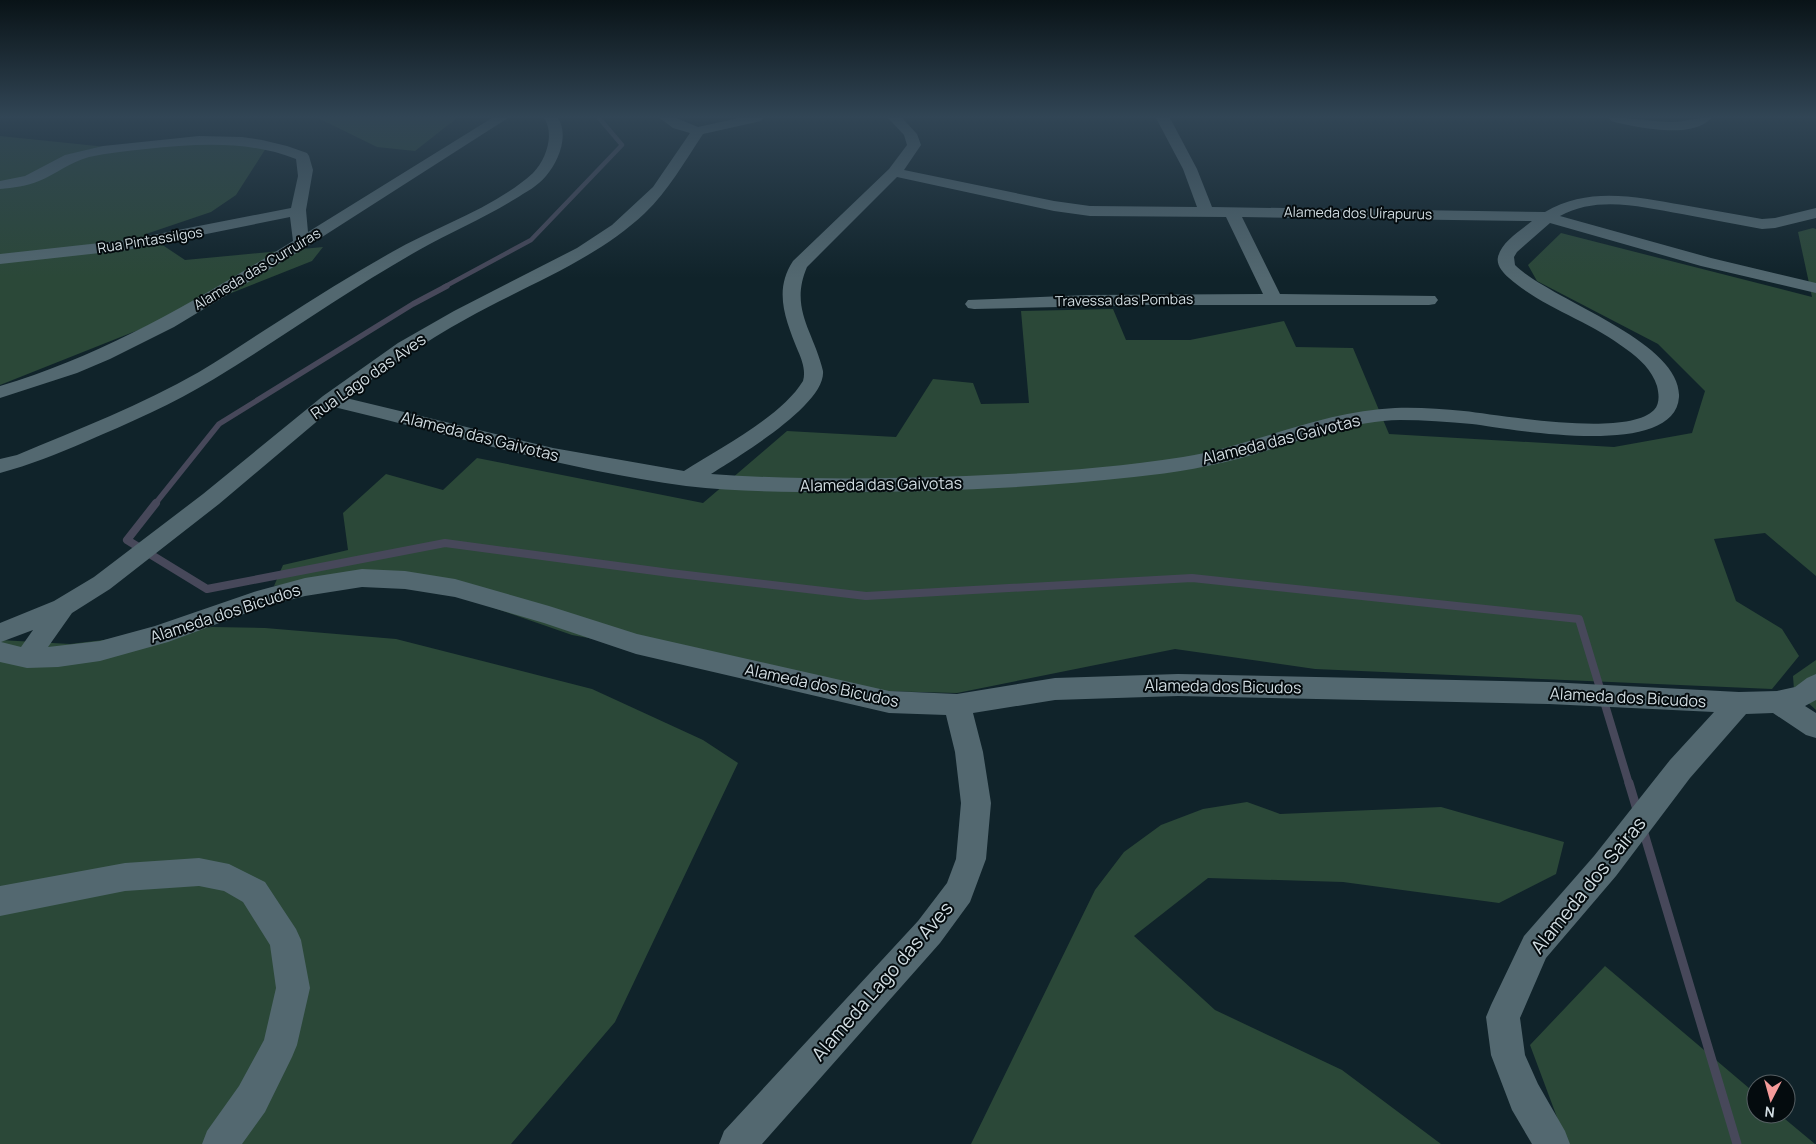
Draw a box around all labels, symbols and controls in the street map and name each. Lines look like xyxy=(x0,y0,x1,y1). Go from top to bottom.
street label: Alameda dos Uírapurus xyxy=(1284,202,1432,223)
street label: Rua Pintassilgos xyxy=(96,222,204,257)
street label: Alameda das Curruíras xyxy=(190,223,324,314)
street label: Travessa das Pombas xyxy=(1055,289,1193,310)
street label: Rua Lago das Aves xyxy=(306,328,430,424)
street label: Alameda das Gaivotas xyxy=(399,406,561,466)
street label: Alameda das Gaivotas xyxy=(1200,409,1362,469)
street label: Alameda das Gaivotas xyxy=(800,472,962,496)
street label: Alameda dos Bicudos xyxy=(147,578,303,648)
street label: Alameda dos Bicudos xyxy=(743,658,901,712)
street label: Alameda dos Bicudos xyxy=(1144,674,1302,698)
street label: Alameda dos Bicudos xyxy=(1549,682,1707,712)
street label: Alameda dos Sairas xyxy=(1525,811,1652,959)
street label: Alameda Lago das Aves xyxy=(805,896,959,1066)
north arrow xyxy=(1746,1074,1796,1124)
text: N xyxy=(1764,1102,1776,1122)

